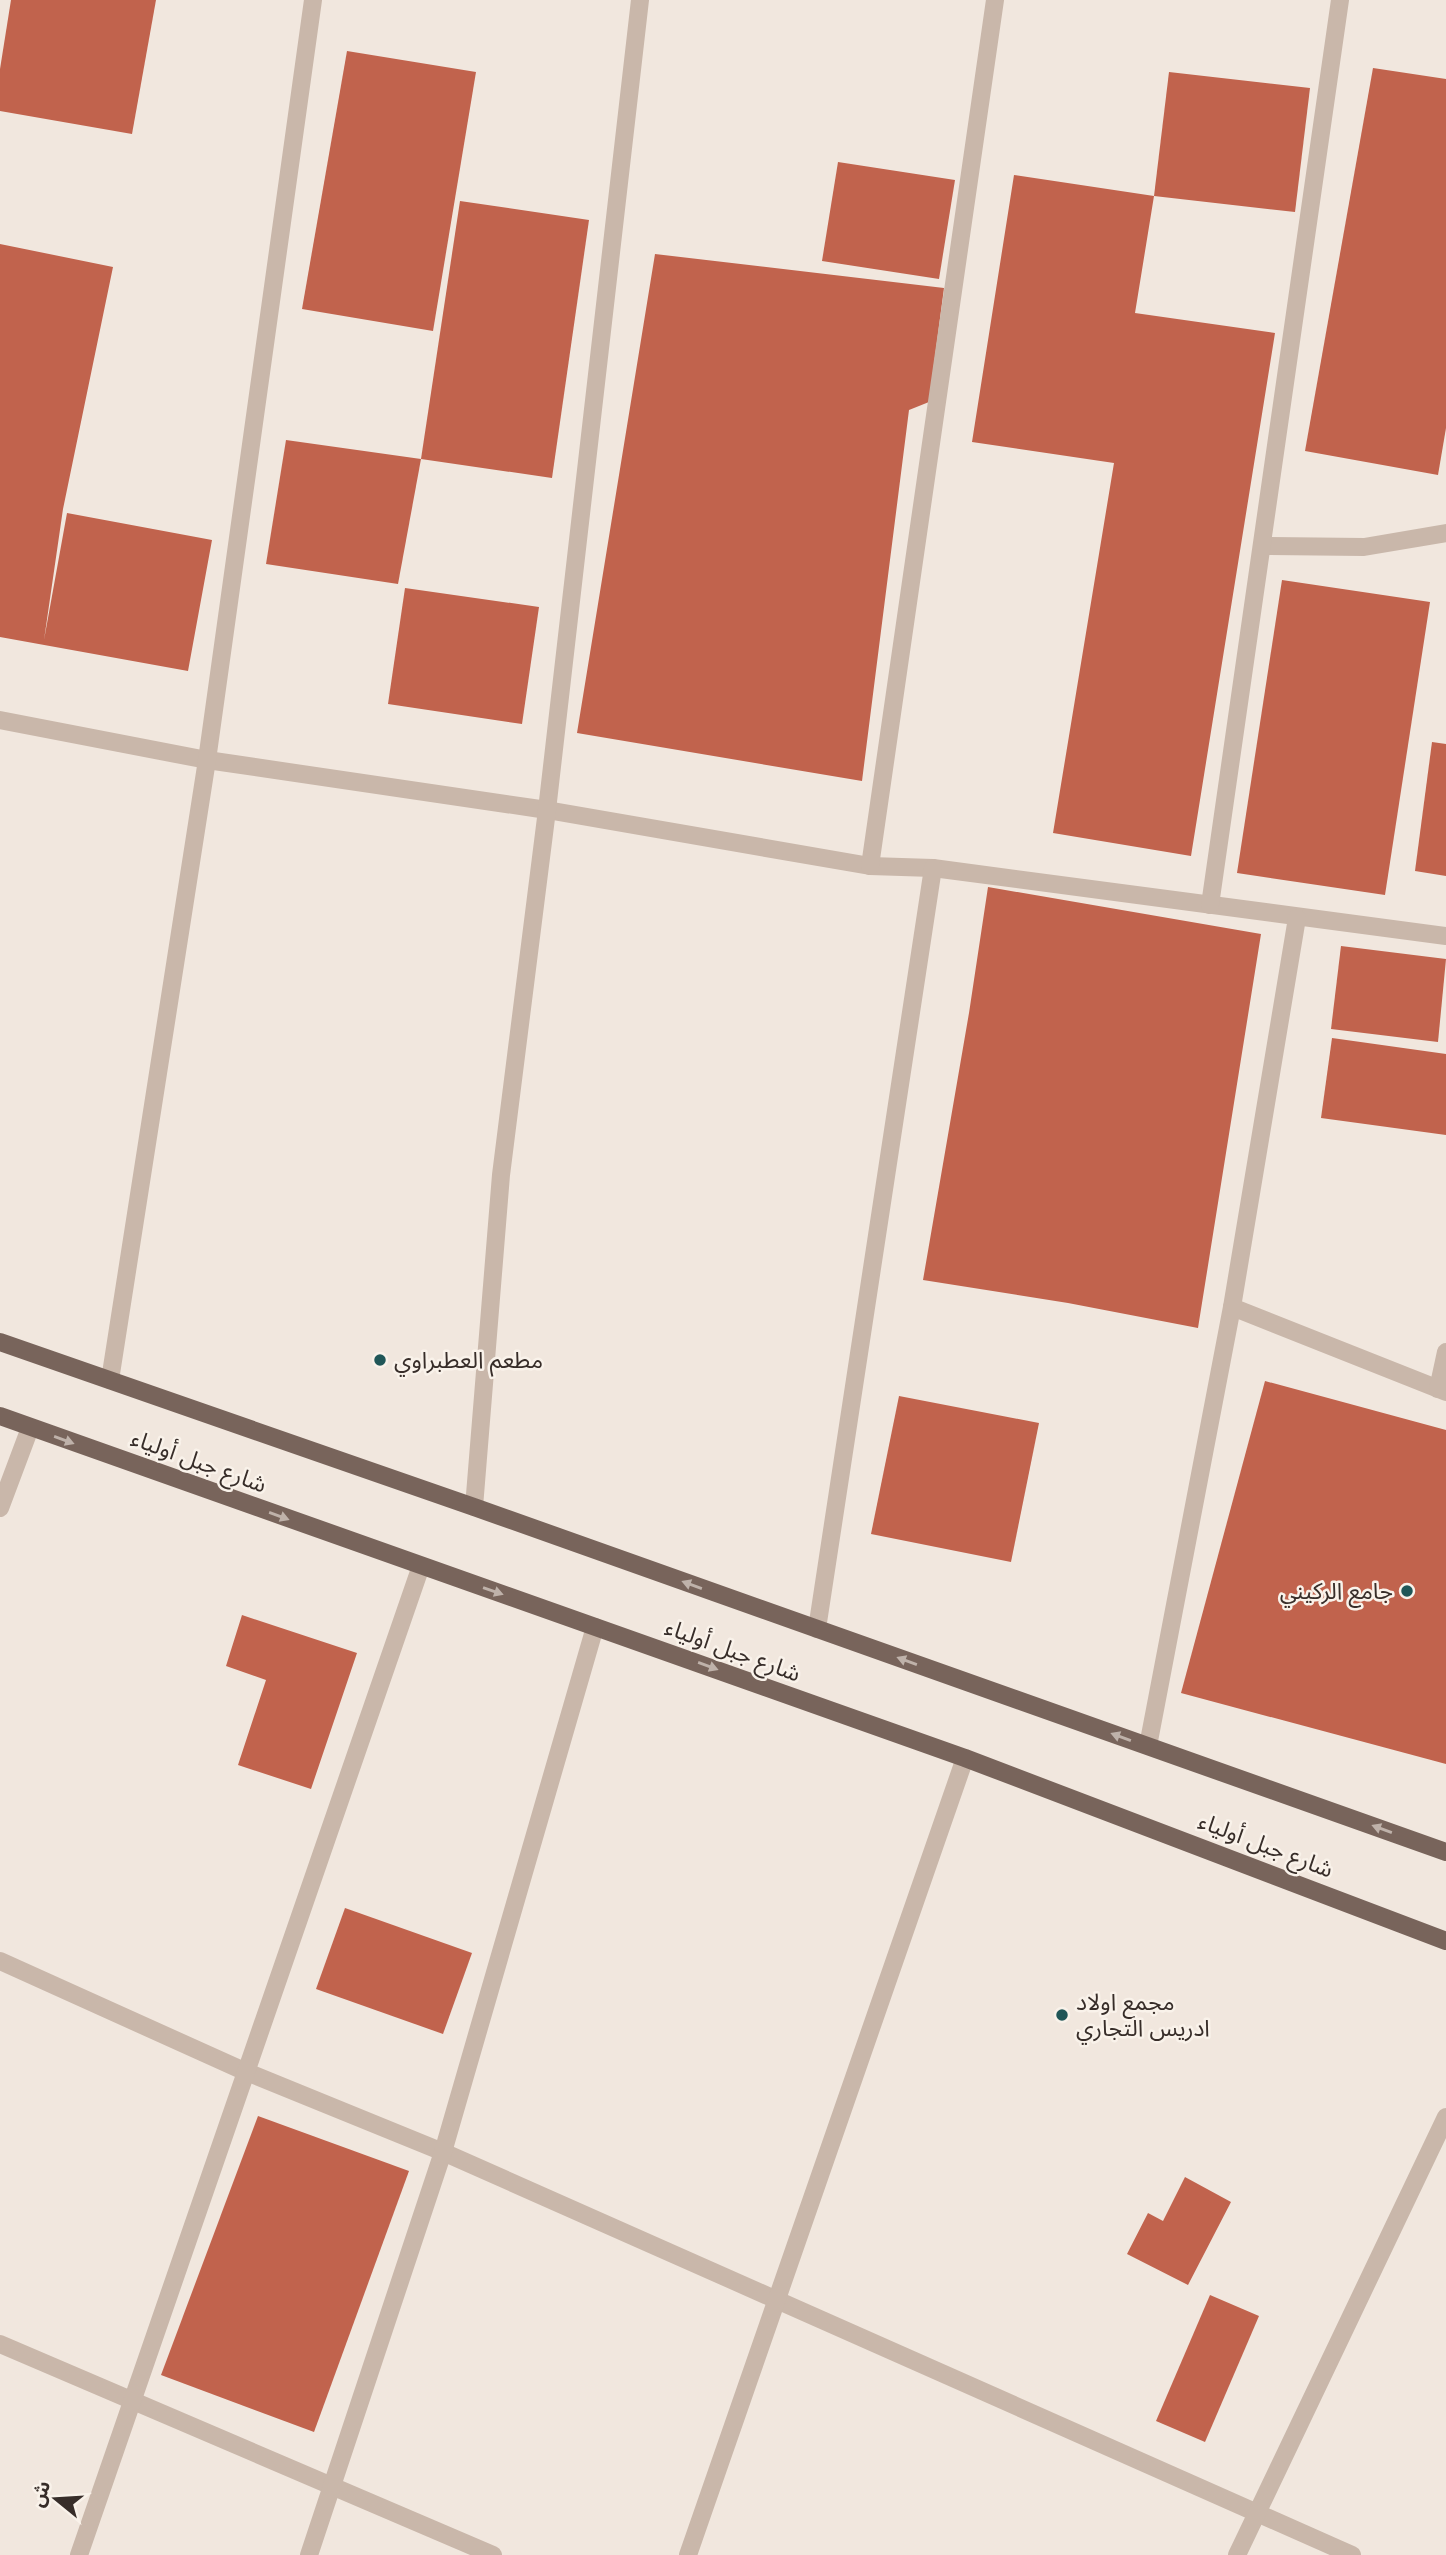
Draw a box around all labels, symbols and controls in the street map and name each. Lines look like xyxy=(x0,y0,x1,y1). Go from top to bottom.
place label: مطعم العطبراوي xyxy=(394,1345,543,1377)
marker: مطعم العطبراوي xyxy=(372,1352,388,1368)
street label: شارع جبل أولياء xyxy=(126,1423,271,1501)
one-way arrow xyxy=(54,1435,75,1446)
one-way arrow xyxy=(268,1511,289,1522)
place label: جامع الركيني xyxy=(1280,1576,1393,1608)
one-way arrow xyxy=(682,1579,703,1590)
marker: جامع الركيني xyxy=(1399,1583,1415,1599)
one-way arrow xyxy=(483,1586,504,1597)
street label: شارع جبل أولياء xyxy=(660,1612,805,1690)
one-way arrow xyxy=(896,1655,917,1666)
one-way arrow xyxy=(697,1661,718,1672)
one-way arrow xyxy=(1111,1731,1132,1742)
street label: شارع جبل أولياء xyxy=(1194,1806,1338,1886)
one-way arrow xyxy=(1371,1823,1392,1834)
place label: مجمع اولاد ادريس التجاري xyxy=(1076,1987,1210,2045)
marker: مجمع اولاد ادريس التجاري xyxy=(1054,2007,1070,2023)
north arrow xyxy=(21,2464,91,2534)
text: ش xyxy=(24,2478,55,2510)

